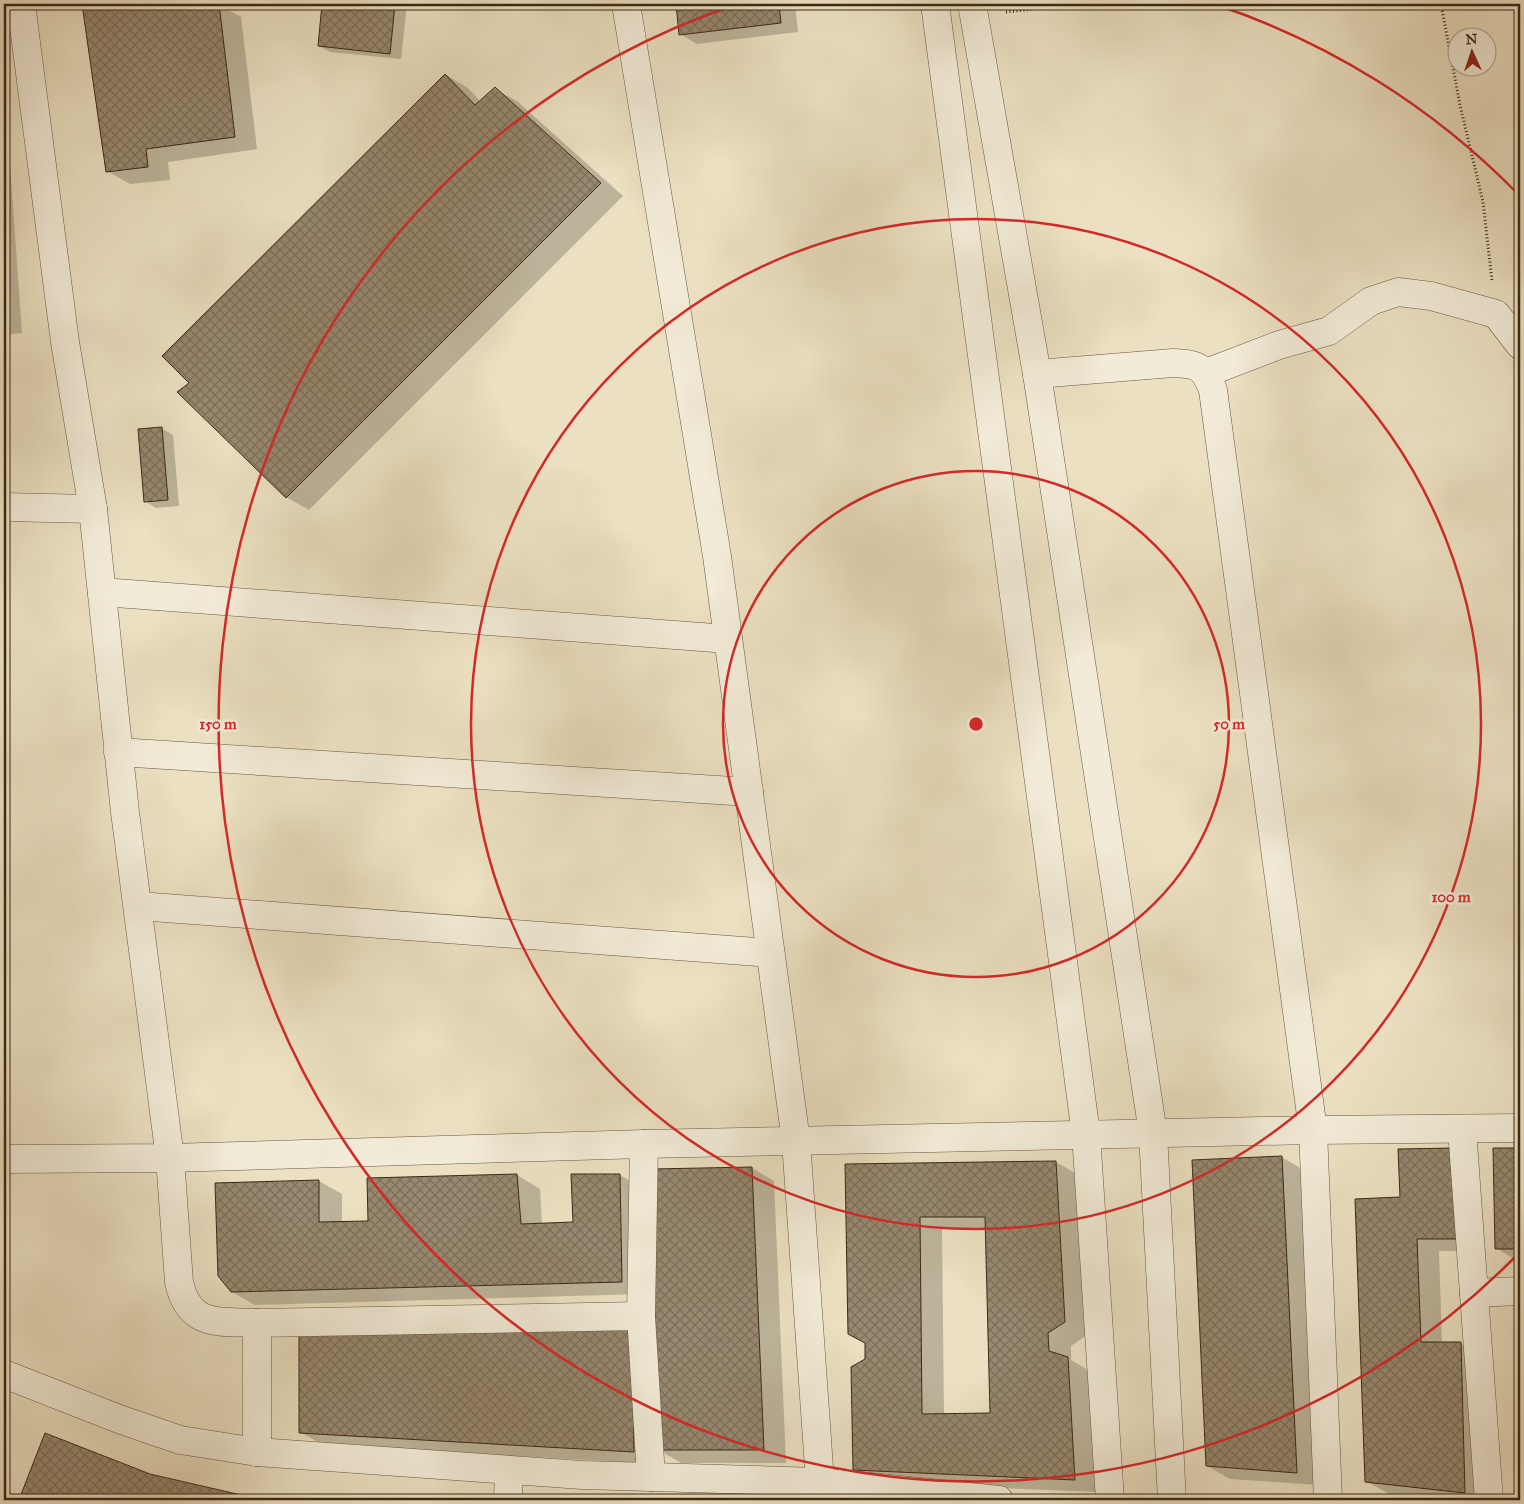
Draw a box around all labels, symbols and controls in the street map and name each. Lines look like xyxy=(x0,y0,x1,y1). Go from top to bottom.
north arrow xyxy=(1446,28,1496,78)
text: N xyxy=(1465,31,1478,48)
text: 150 m xyxy=(199,715,237,733)
centre of rings xyxy=(967,715,985,733)
text: 50 m xyxy=(1213,715,1245,733)
text: 100 m xyxy=(1431,888,1471,906)

